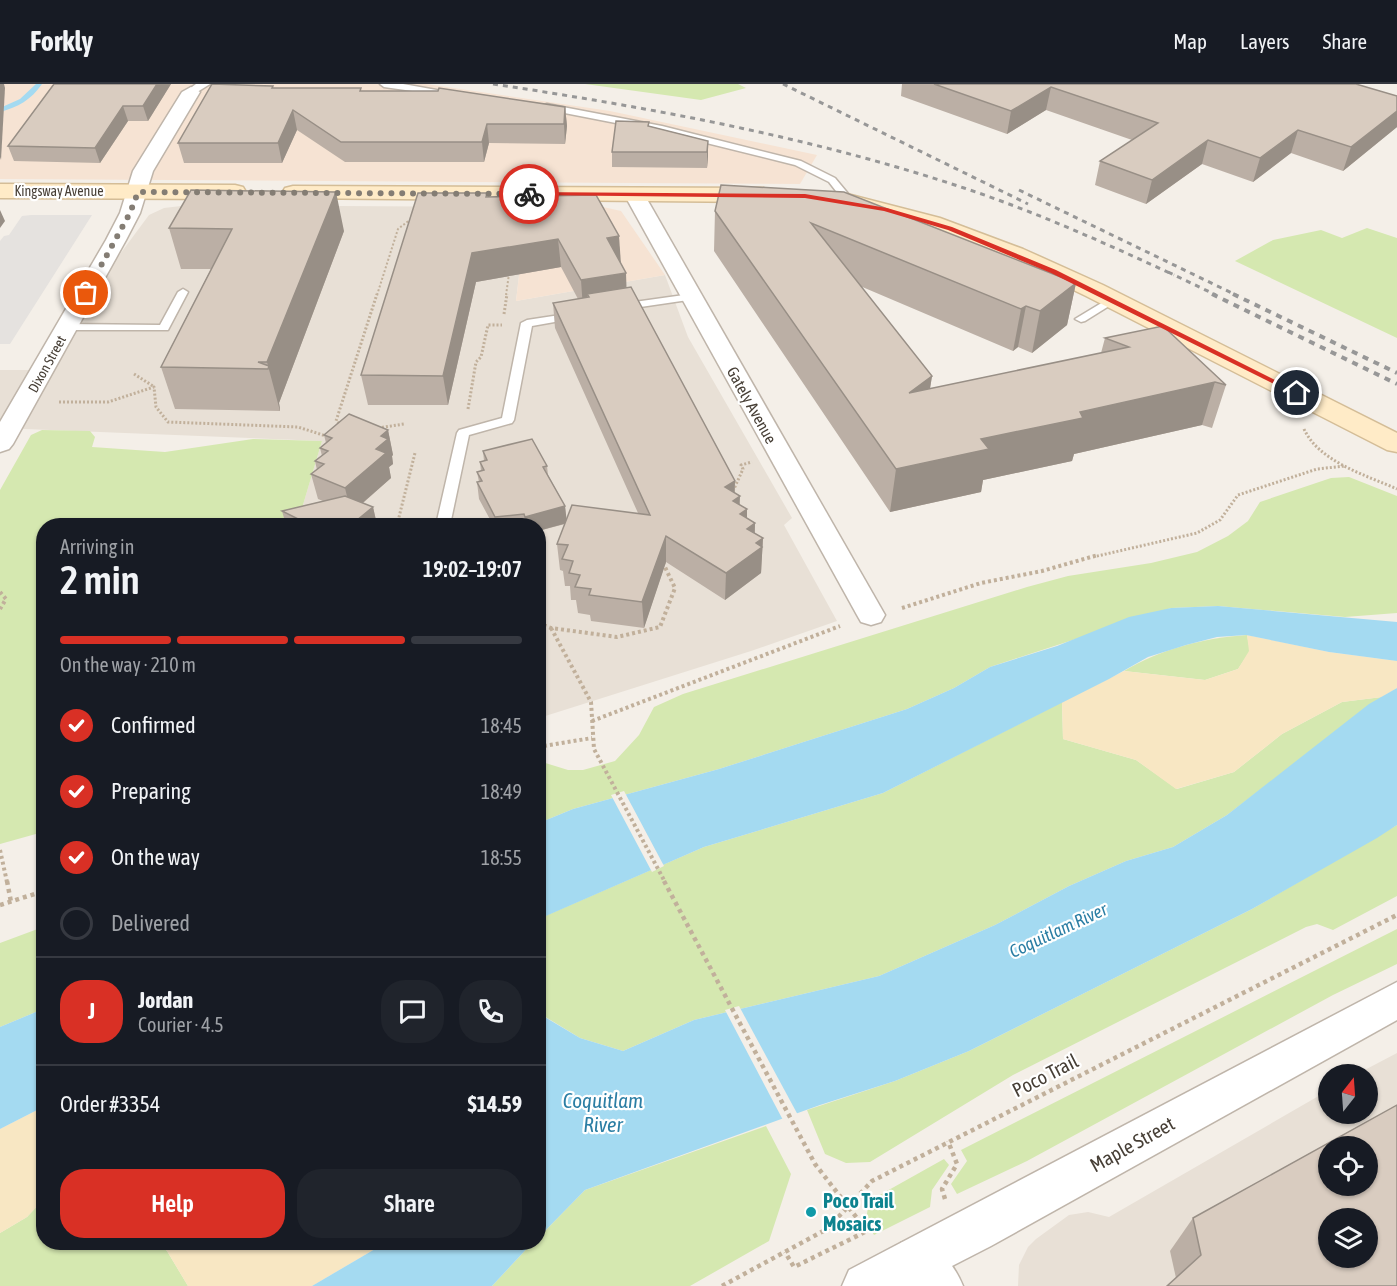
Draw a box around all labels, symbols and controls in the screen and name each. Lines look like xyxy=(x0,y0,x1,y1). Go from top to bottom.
text: Forkly xyxy=(30,25,93,57)
text: Map xyxy=(1173,29,1207,53)
text: Layers xyxy=(1240,29,1290,53)
text: Share xyxy=(1323,29,1367,53)
courier xyxy=(499,164,559,224)
icon: bike xyxy=(513,178,546,211)
street label: Kingsway Avenue xyxy=(15,183,104,199)
pin xyxy=(60,267,111,318)
icon: bag xyxy=(69,276,102,309)
street label: Dixon Street xyxy=(25,333,69,395)
street label: Gately Avenue xyxy=(723,364,780,447)
pin xyxy=(1271,367,1322,418)
icon: home xyxy=(1280,376,1313,409)
text: Arriving in xyxy=(60,535,134,558)
text: 19:02–19:07 xyxy=(423,556,522,582)
text: 2 min xyxy=(60,558,140,602)
text: On the way · 210 m xyxy=(60,653,196,676)
icon: check xyxy=(60,709,93,742)
text: Confirmed xyxy=(111,712,196,738)
text: 18:45 xyxy=(481,714,522,737)
icon: check xyxy=(60,775,93,808)
text: Preparing xyxy=(111,778,191,804)
text: 18:49 xyxy=(481,780,522,803)
icon: check xyxy=(60,841,93,874)
text: On the way xyxy=(111,844,200,870)
text: 18:55 xyxy=(481,846,522,869)
water label: Coquitlam River xyxy=(1006,898,1111,962)
text: Delivered xyxy=(111,910,190,936)
button: chat xyxy=(381,980,444,1043)
button: phone xyxy=(459,980,522,1043)
text: Jordan xyxy=(138,987,193,1013)
text: J xyxy=(88,998,95,1024)
text: Courier · 4.5 xyxy=(138,1013,224,1036)
street label: Poco Trail xyxy=(1008,1048,1082,1101)
north arrow xyxy=(1318,1064,1378,1124)
map controls xyxy=(1318,1064,1378,1268)
water label: Coquitlam River xyxy=(563,1088,643,1136)
text: Order #3354 xyxy=(60,1091,160,1117)
text: $14.59 xyxy=(467,1091,522,1117)
street label: Maple Street xyxy=(1086,1111,1178,1177)
button: locate xyxy=(1318,1136,1378,1196)
button: Help xyxy=(60,1169,285,1238)
button: Share xyxy=(297,1169,522,1238)
place label: Poco Trail Mosaics xyxy=(823,1189,895,1235)
marker: Poco Trail Mosaics xyxy=(804,1205,818,1219)
button: layers xyxy=(1318,1208,1378,1268)

